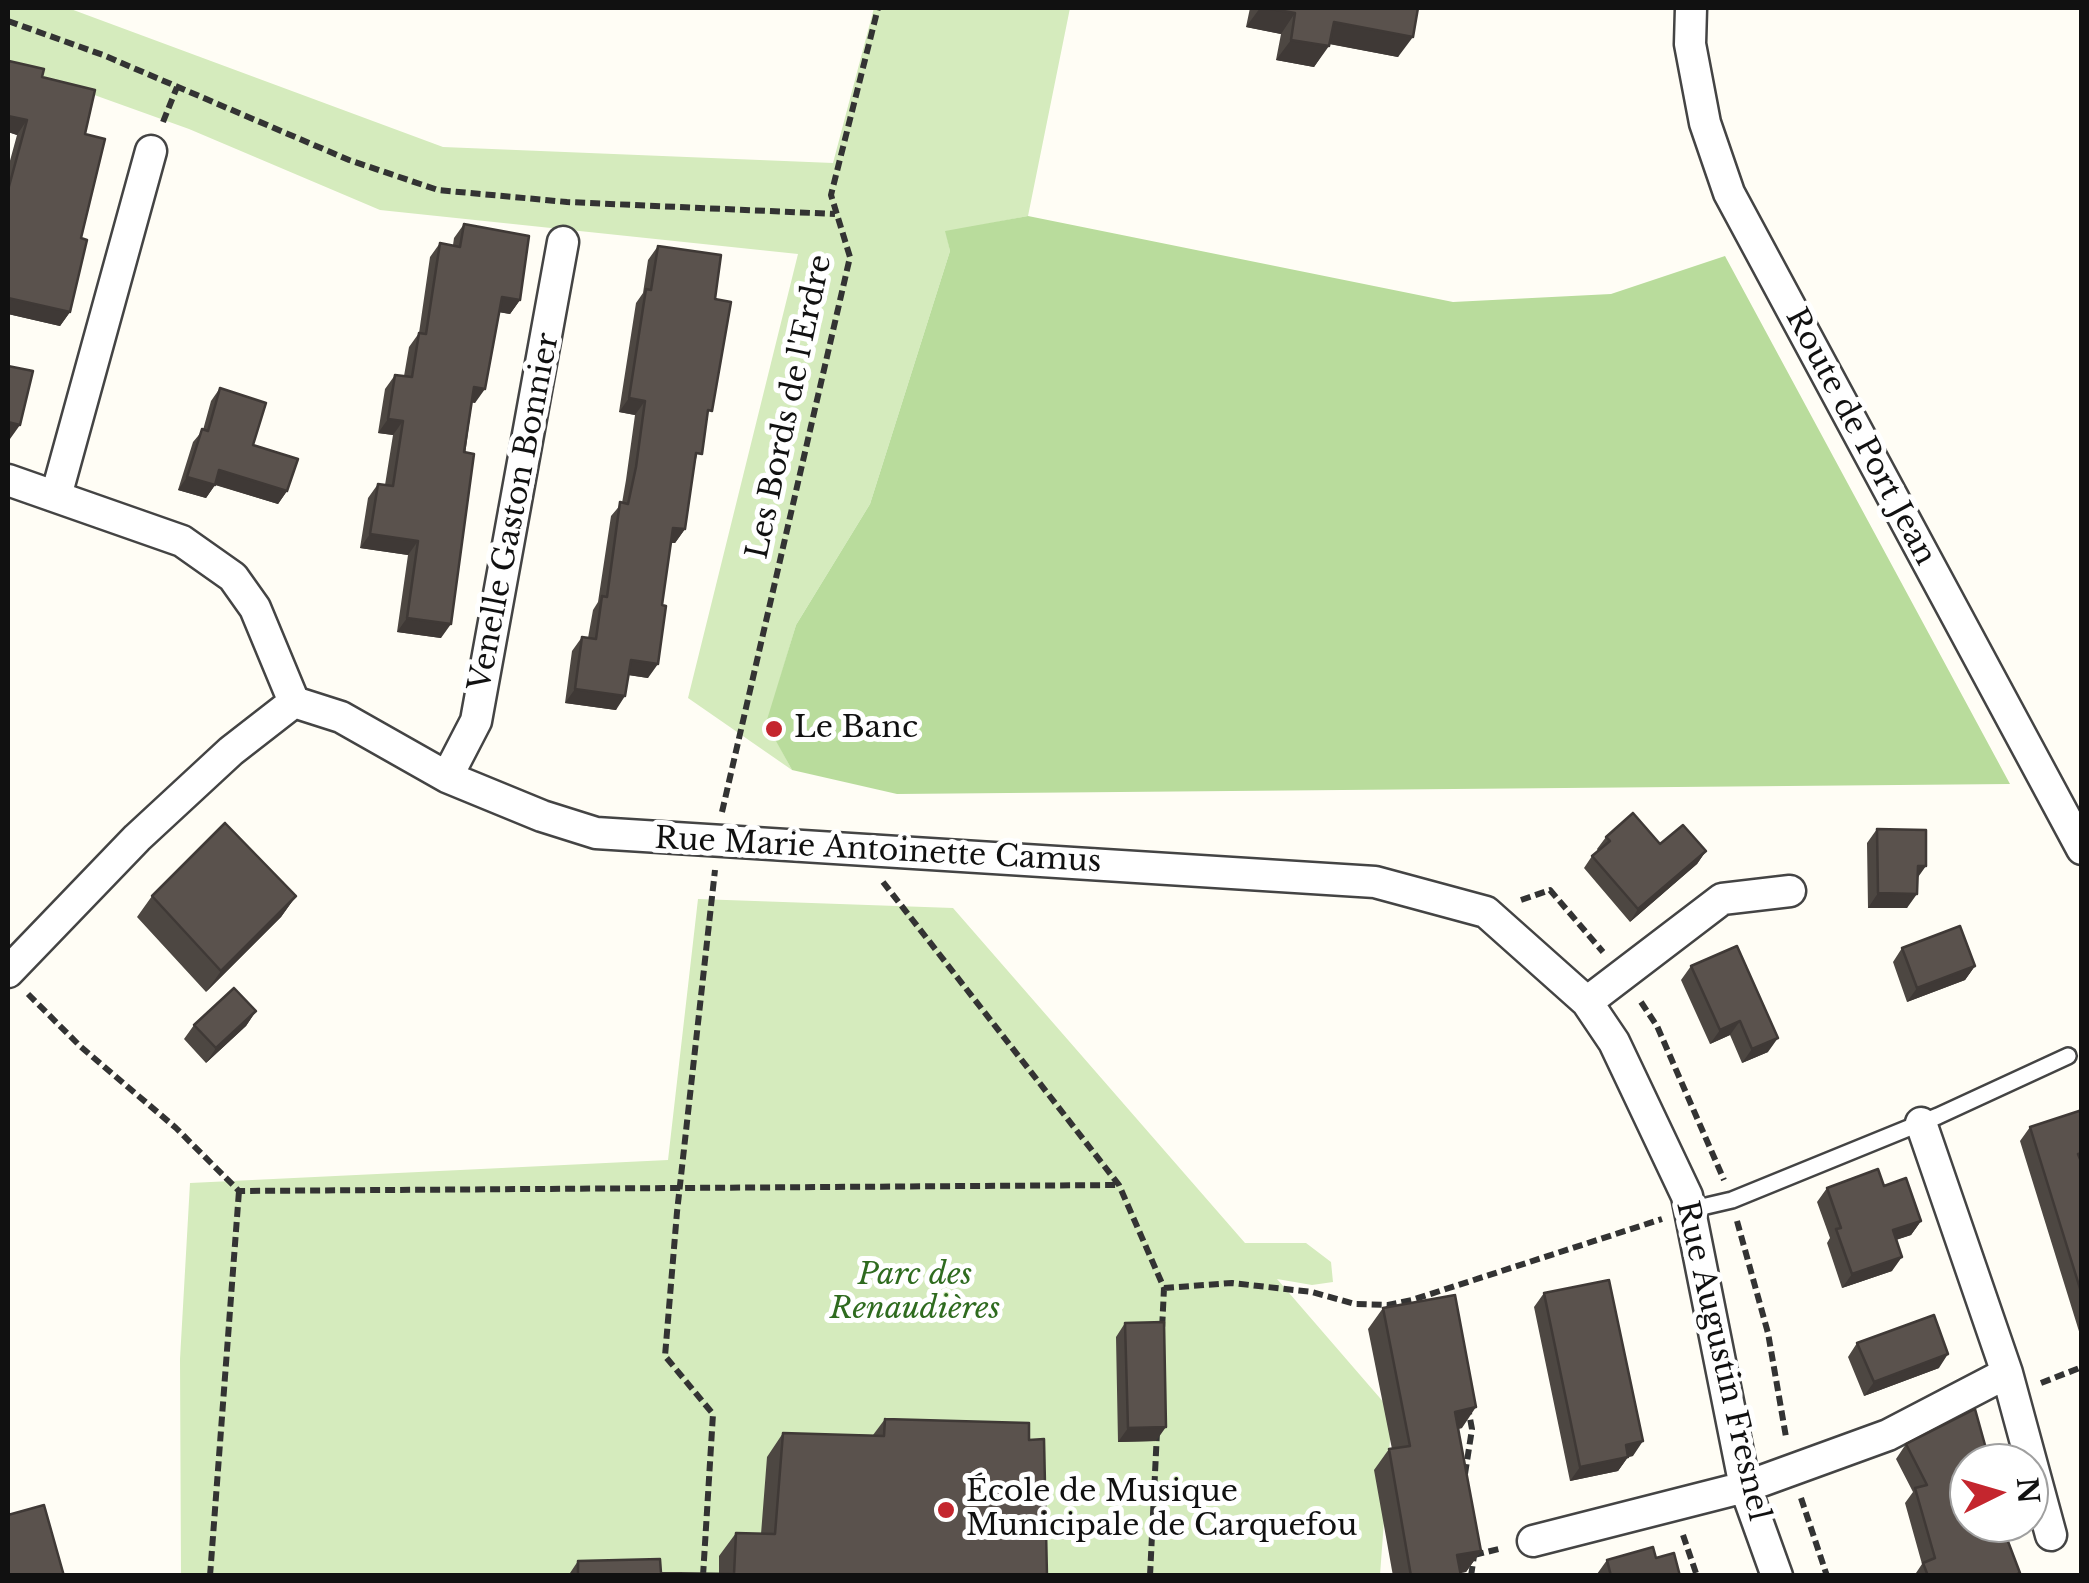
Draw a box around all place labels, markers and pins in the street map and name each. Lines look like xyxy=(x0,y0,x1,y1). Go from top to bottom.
place label: Le Banc xyxy=(794,711,918,747)
marker: Le Banc xyxy=(763,718,785,740)
place label: École de Musique Municipale de Carquefou xyxy=(966,1475,1357,1546)
marker: École de Musique Municipale de Carquefou xyxy=(935,1499,957,1521)

